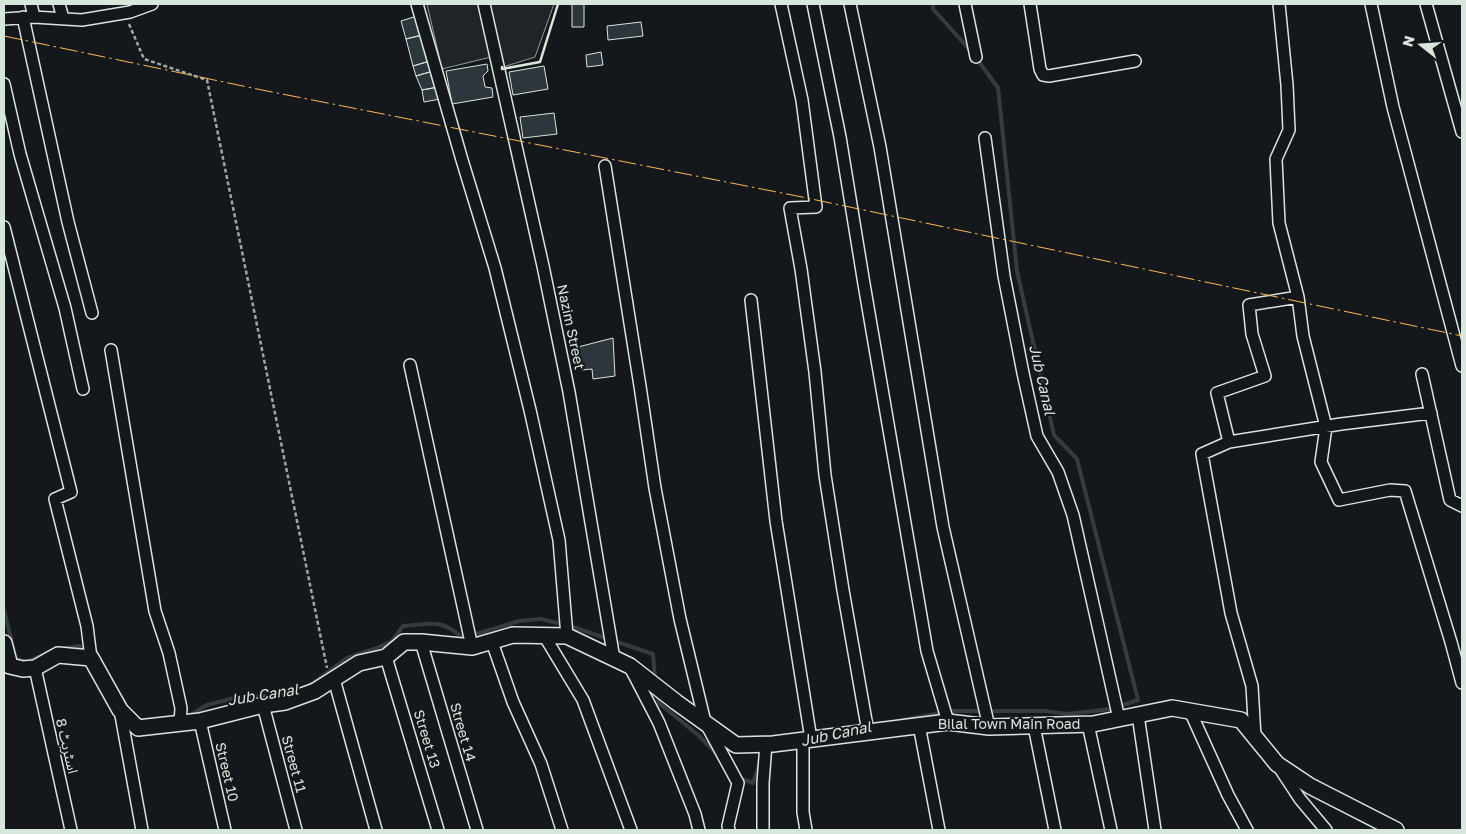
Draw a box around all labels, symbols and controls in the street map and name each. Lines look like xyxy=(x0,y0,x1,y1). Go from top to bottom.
north arrow xyxy=(1396,20,1446,70)
text: N xyxy=(1398,33,1418,49)
street label: Nazim Street xyxy=(554,283,589,371)
water label: Jub Canal xyxy=(1026,343,1060,418)
water label: Jub Canal xyxy=(226,679,301,708)
street label: Street 14 xyxy=(447,701,480,763)
street label: Street 13 xyxy=(411,708,444,770)
street label: Bilal Town Main Road xyxy=(938,715,1080,732)
street label: اسٹریٹ 8 xyxy=(52,717,82,775)
water label: Jub Canal xyxy=(799,717,874,749)
street label: Street 11 xyxy=(279,733,310,795)
street label: Street 10 xyxy=(212,741,243,803)

